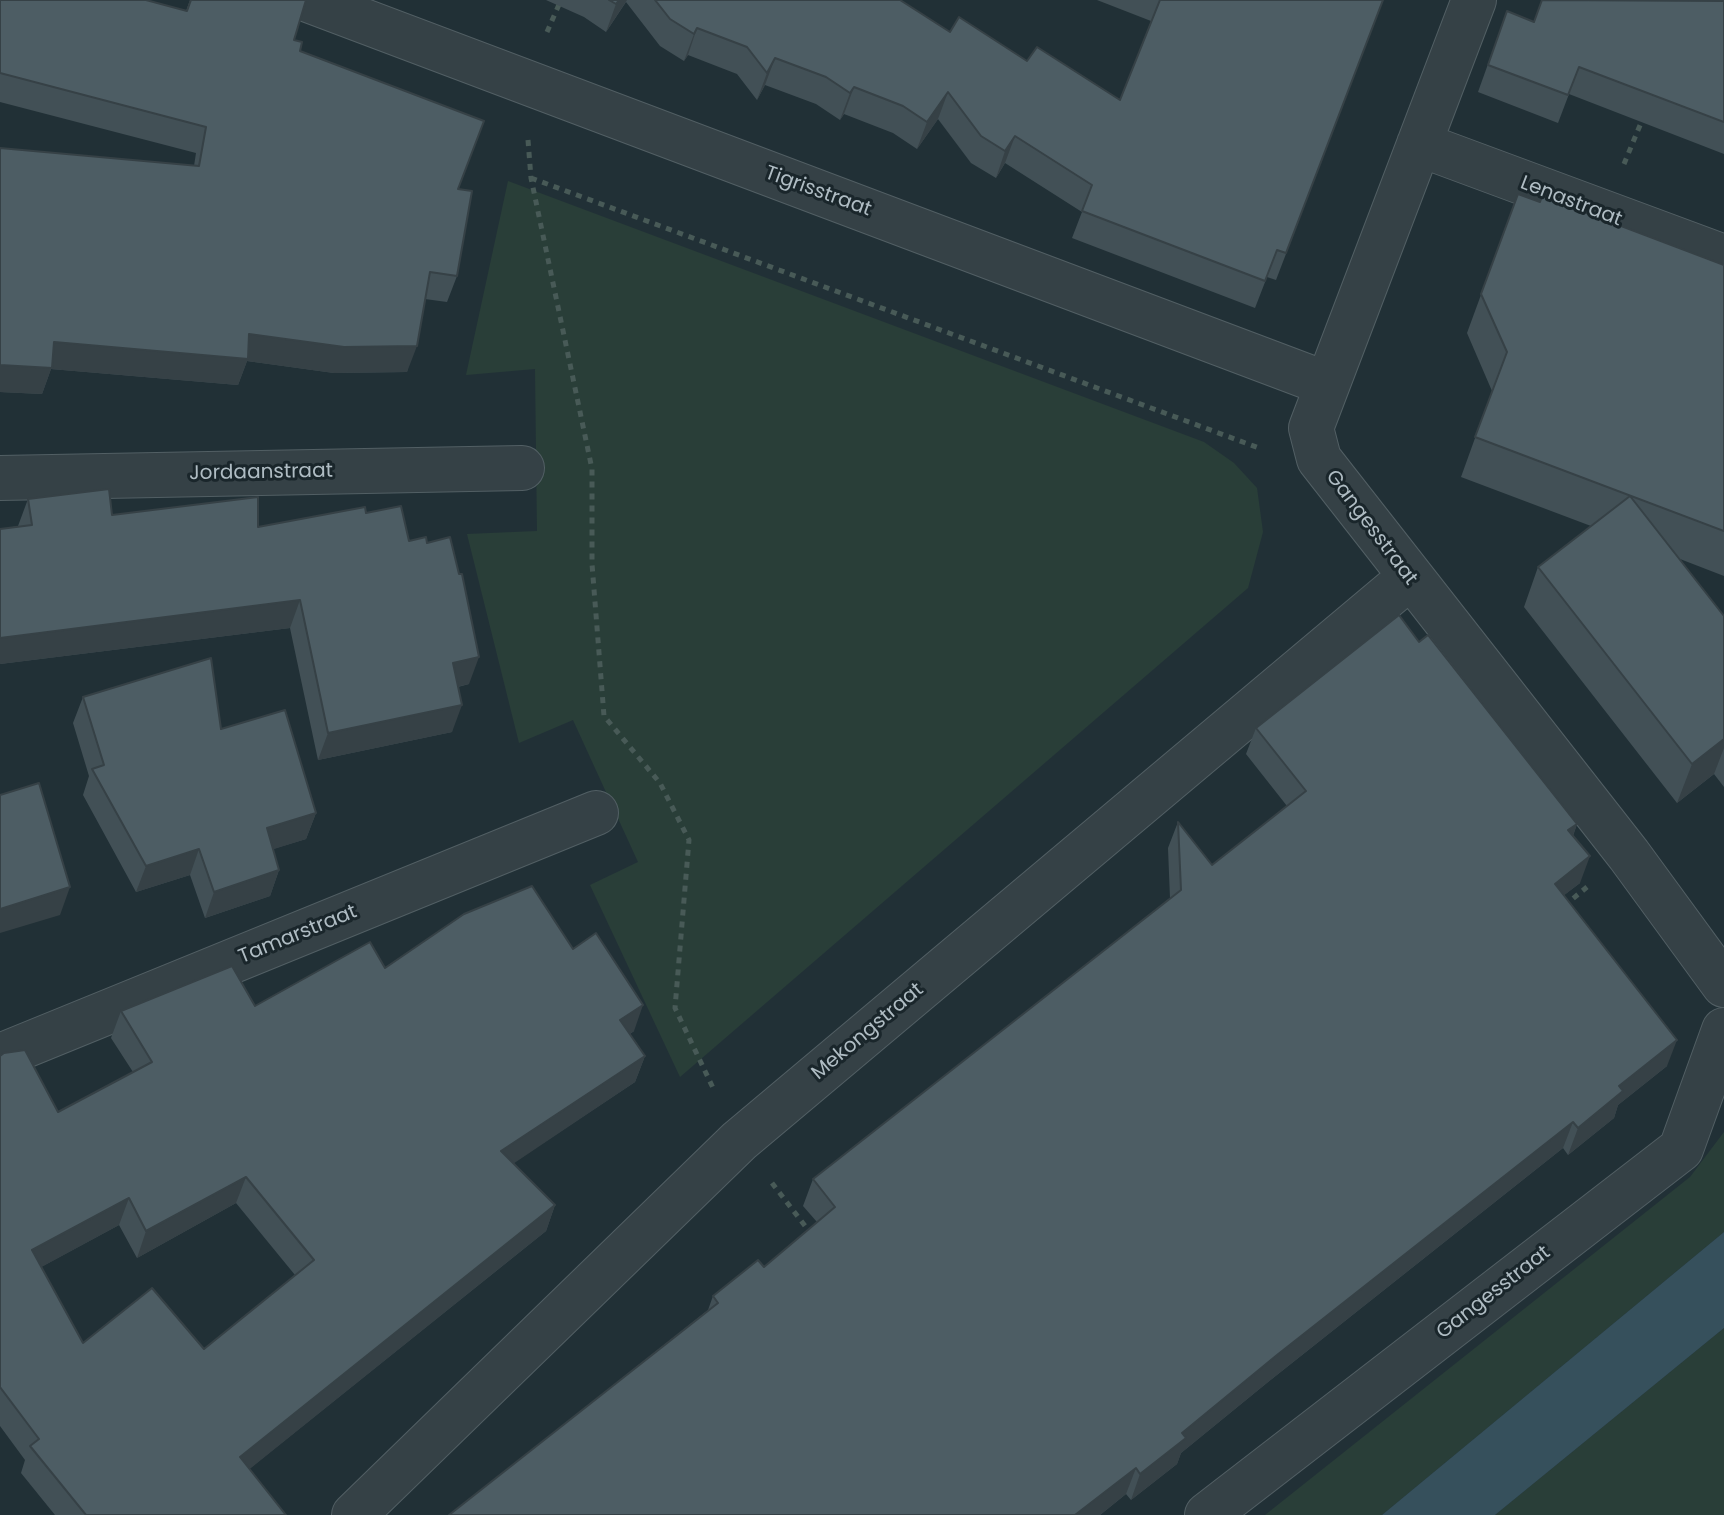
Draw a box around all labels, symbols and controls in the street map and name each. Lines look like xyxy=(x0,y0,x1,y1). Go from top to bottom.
street label: Tigrisstraat xyxy=(761,162,875,222)
street label: Lenastraat xyxy=(1517,172,1625,232)
street label: Jordaanstraat xyxy=(189,460,333,486)
street label: Gangesstraat xyxy=(1320,466,1422,590)
street label: Tamarstraat xyxy=(235,900,361,970)
street label: Mekongstraat xyxy=(807,978,929,1086)
street label: Gangesstraat xyxy=(1432,1241,1556,1345)

